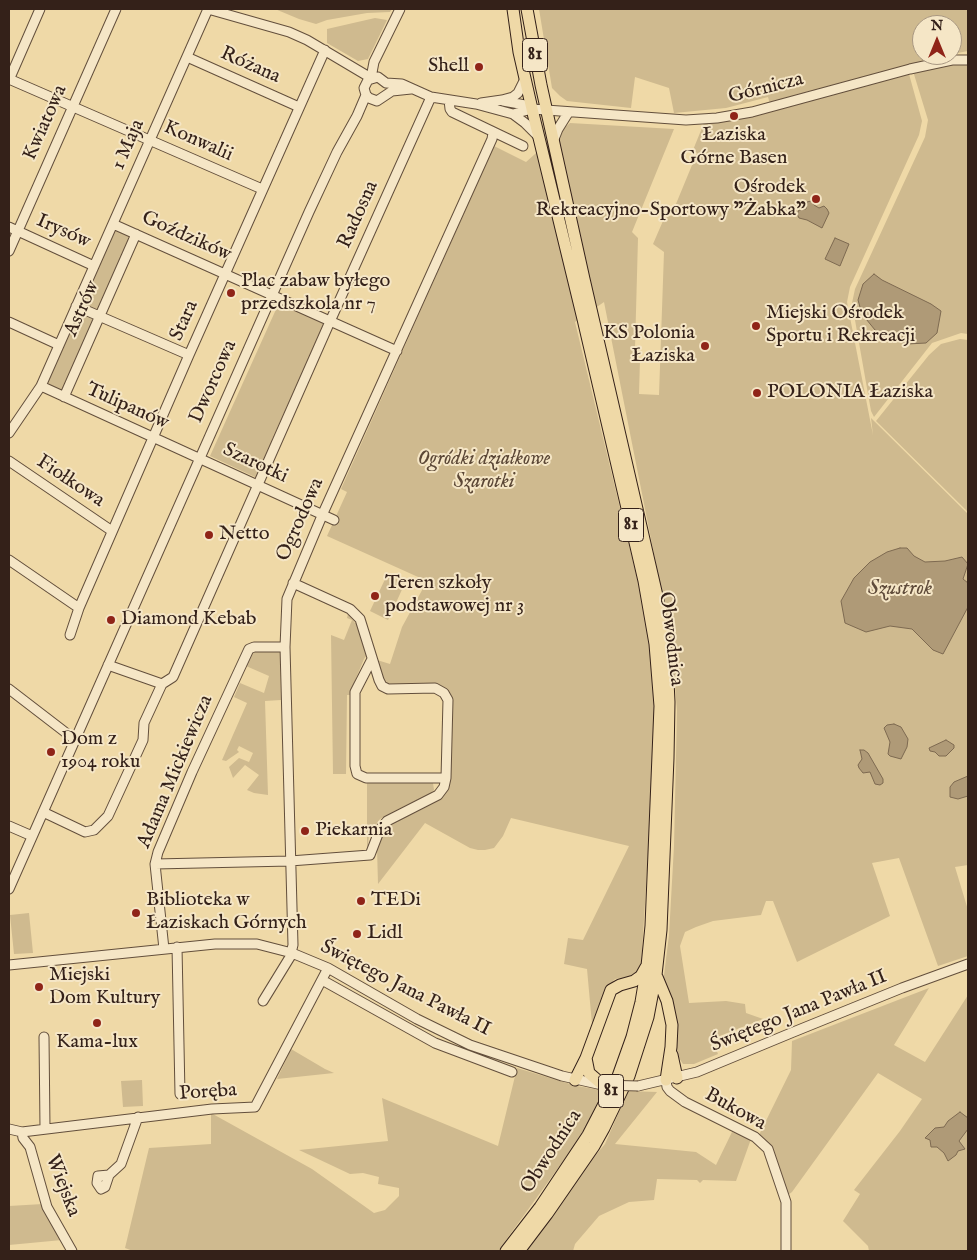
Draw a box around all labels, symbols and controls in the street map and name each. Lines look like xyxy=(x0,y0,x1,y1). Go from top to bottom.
north arrow xyxy=(912,15,962,65)
text: N xyxy=(931,17,943,35)
road number: 81 xyxy=(522,38,548,72)
street label: Różana xyxy=(216,42,284,90)
place label: Shell xyxy=(428,55,469,79)
marker: Shell xyxy=(473,61,485,73)
street label: Górnicza xyxy=(726,68,806,110)
street label: Kwiatowa xyxy=(19,81,73,165)
marker: Łaziska Górne Basen xyxy=(728,110,740,122)
street label: 1 Maja xyxy=(107,116,151,174)
street label: Konwalii xyxy=(160,116,236,168)
place label: Łaziska Górne Basen xyxy=(681,124,787,171)
place label: Ośrodek Rekreacyjno-Sportowy "Żabka" xyxy=(536,176,806,223)
street label: Radosna xyxy=(333,177,385,253)
marker: Ośrodek Rekreacyjno-Sportowy "Żabka" xyxy=(810,193,822,205)
street label: Goździków xyxy=(138,207,234,267)
street label: Irysów xyxy=(32,210,94,254)
place label: Plac zabaw byłego przedszkola nr 7 xyxy=(241,270,390,317)
street label: Astrów xyxy=(60,277,106,341)
marker: Plac zabaw byłego przedszkola nr 7 xyxy=(225,287,237,299)
street label: Stara xyxy=(166,297,204,345)
place label: Miejski Ośrodek Sportu i Rekreacji xyxy=(766,302,915,349)
marker: Miejski Ośrodek Sportu i Rekreacji xyxy=(750,320,762,332)
place label: KS Polonia Łaziska xyxy=(603,322,695,369)
street label: Dworcowa xyxy=(185,337,243,427)
marker: KS Polonia Łaziska xyxy=(699,340,711,352)
street label: Tulipanów xyxy=(82,378,172,436)
place label: POLONIA Łaziska xyxy=(767,381,933,405)
marker: POLONIA Łaziska xyxy=(751,387,763,399)
street label: Szarotki xyxy=(219,439,291,489)
park label: Ogródki działkowe Szarotki xyxy=(418,448,550,495)
street label: Fiołkowa xyxy=(31,451,109,513)
street label: Ogrodowa xyxy=(272,475,330,565)
road number: 81 xyxy=(618,508,644,542)
place label: Netto xyxy=(219,523,269,547)
marker: Netto xyxy=(203,529,215,541)
place label: Teren szkoły podstawowej nr 3 xyxy=(385,572,524,619)
water label: Szustrok xyxy=(868,577,932,603)
marker: Teren szkoły podstawowej nr 3 xyxy=(369,590,381,602)
street label: Obwodnica xyxy=(652,591,688,687)
place label: Diamond Kebab xyxy=(121,608,256,632)
marker: Diamond Kebab xyxy=(105,614,117,626)
street label: Adama Mickiewicza xyxy=(133,692,219,852)
place label: Dom z 1904 roku xyxy=(61,728,140,775)
marker: Dom z 1904 roku xyxy=(45,746,57,758)
place label: Piekarnia xyxy=(315,819,392,843)
marker: Piekarnia xyxy=(299,825,311,837)
place label: Biblioteka w Łaziskach Górnych xyxy=(146,889,307,936)
place label: TEDi xyxy=(371,889,421,913)
marker: TEDi xyxy=(355,895,367,907)
marker: Biblioteka w Łaziskach Górnych xyxy=(130,907,142,919)
place label: Lidl xyxy=(367,922,403,946)
marker: Lidl xyxy=(351,928,363,940)
street label: Świętego Jana Pawła II xyxy=(316,936,494,1042)
place label: Miejski Dom Kultury xyxy=(49,964,160,1011)
street label: Świętego Jana Pawła II xyxy=(707,966,891,1058)
marker: Miejski Dom Kultury xyxy=(33,981,45,993)
marker: Kama-lux xyxy=(91,1017,103,1029)
place label: Kama-lux xyxy=(56,1031,138,1055)
road number: 81 xyxy=(598,1074,624,1108)
street label: Poręba xyxy=(178,1079,238,1107)
street label: Bukowa xyxy=(700,1083,770,1137)
street label: Obwodnica xyxy=(516,1106,588,1198)
street label: Wiejska xyxy=(39,1152,85,1220)

